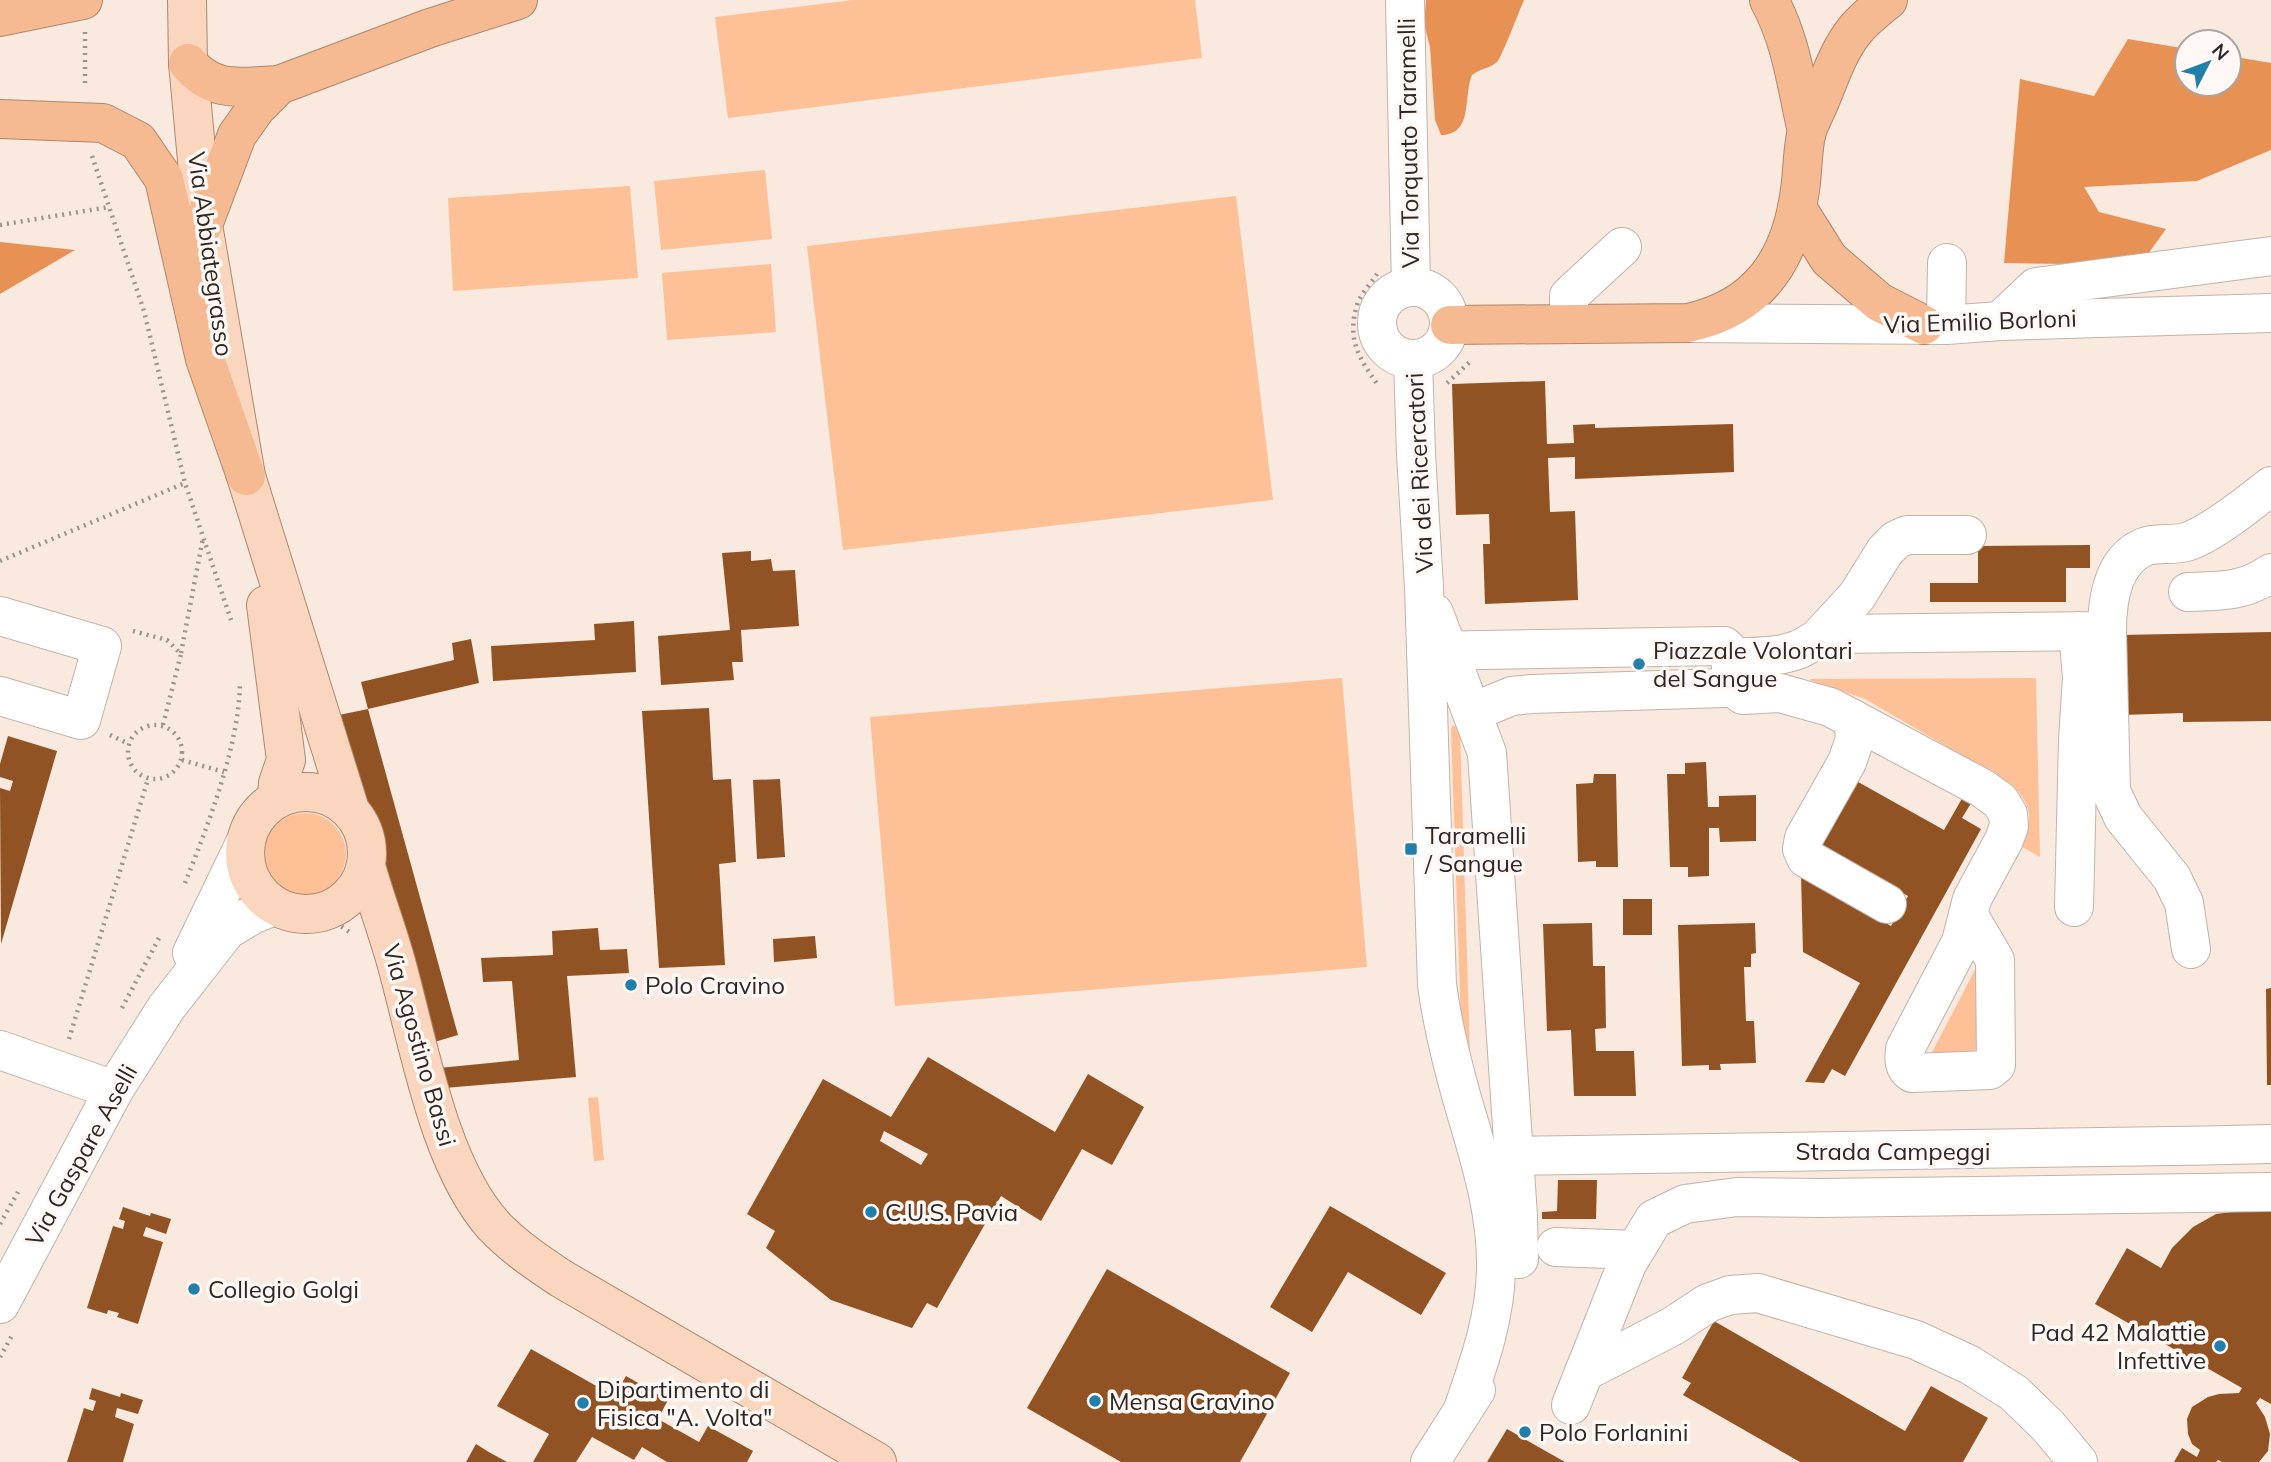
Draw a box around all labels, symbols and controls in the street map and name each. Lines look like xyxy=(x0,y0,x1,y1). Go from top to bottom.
street label: Via Torquato Taramelli xyxy=(1391,18,1425,268)
north arrow xyxy=(2173,28,2243,98)
text: N xyxy=(2207,38,2234,65)
street label: Via Abbiategrasso xyxy=(182,150,240,358)
street label: Via Emilio Borloni xyxy=(1883,303,2077,339)
street label: Via dei Ricercatori xyxy=(1399,372,1439,574)
place label: Piazzale Volontari del Sangue xyxy=(1653,635,1853,693)
marker: Piazzale Volontari del Sangue xyxy=(1631,656,1647,672)
place label: Taramelli / Sangue xyxy=(1424,820,1526,878)
marker: Taramelli / Sangue xyxy=(1403,841,1419,857)
street label: Via Agostino Bassi xyxy=(377,940,463,1150)
place label: Polo Cravino xyxy=(645,970,785,1000)
marker: Polo Cravino xyxy=(623,977,639,993)
street label: Via Gaspare Aselli xyxy=(19,1059,143,1251)
street label: Strada Campeggi xyxy=(1796,1136,1990,1166)
place label: C.U.S. Pavia xyxy=(885,1197,1018,1227)
marker: C.U.S. Pavia xyxy=(863,1204,879,1220)
place label: Collegio Golgi xyxy=(208,1274,359,1304)
marker: Collegio Golgi xyxy=(186,1281,202,1297)
place label: Pad 42 Malattie Infettive xyxy=(2030,1317,2206,1375)
marker: Pad 42 Malattie Infettive xyxy=(2212,1338,2228,1354)
place label: Dipartimento di Fisica "A. Volta" xyxy=(597,1374,773,1432)
place label: Mensa Cravino xyxy=(1109,1386,1275,1416)
marker: Mensa Cravino xyxy=(1087,1393,1103,1409)
marker: Dipartimento di Fisica "A. Volta" xyxy=(575,1395,591,1411)
place label: Polo Forlanini xyxy=(1539,1417,1689,1447)
marker: Polo Forlanini xyxy=(1517,1424,1533,1440)

